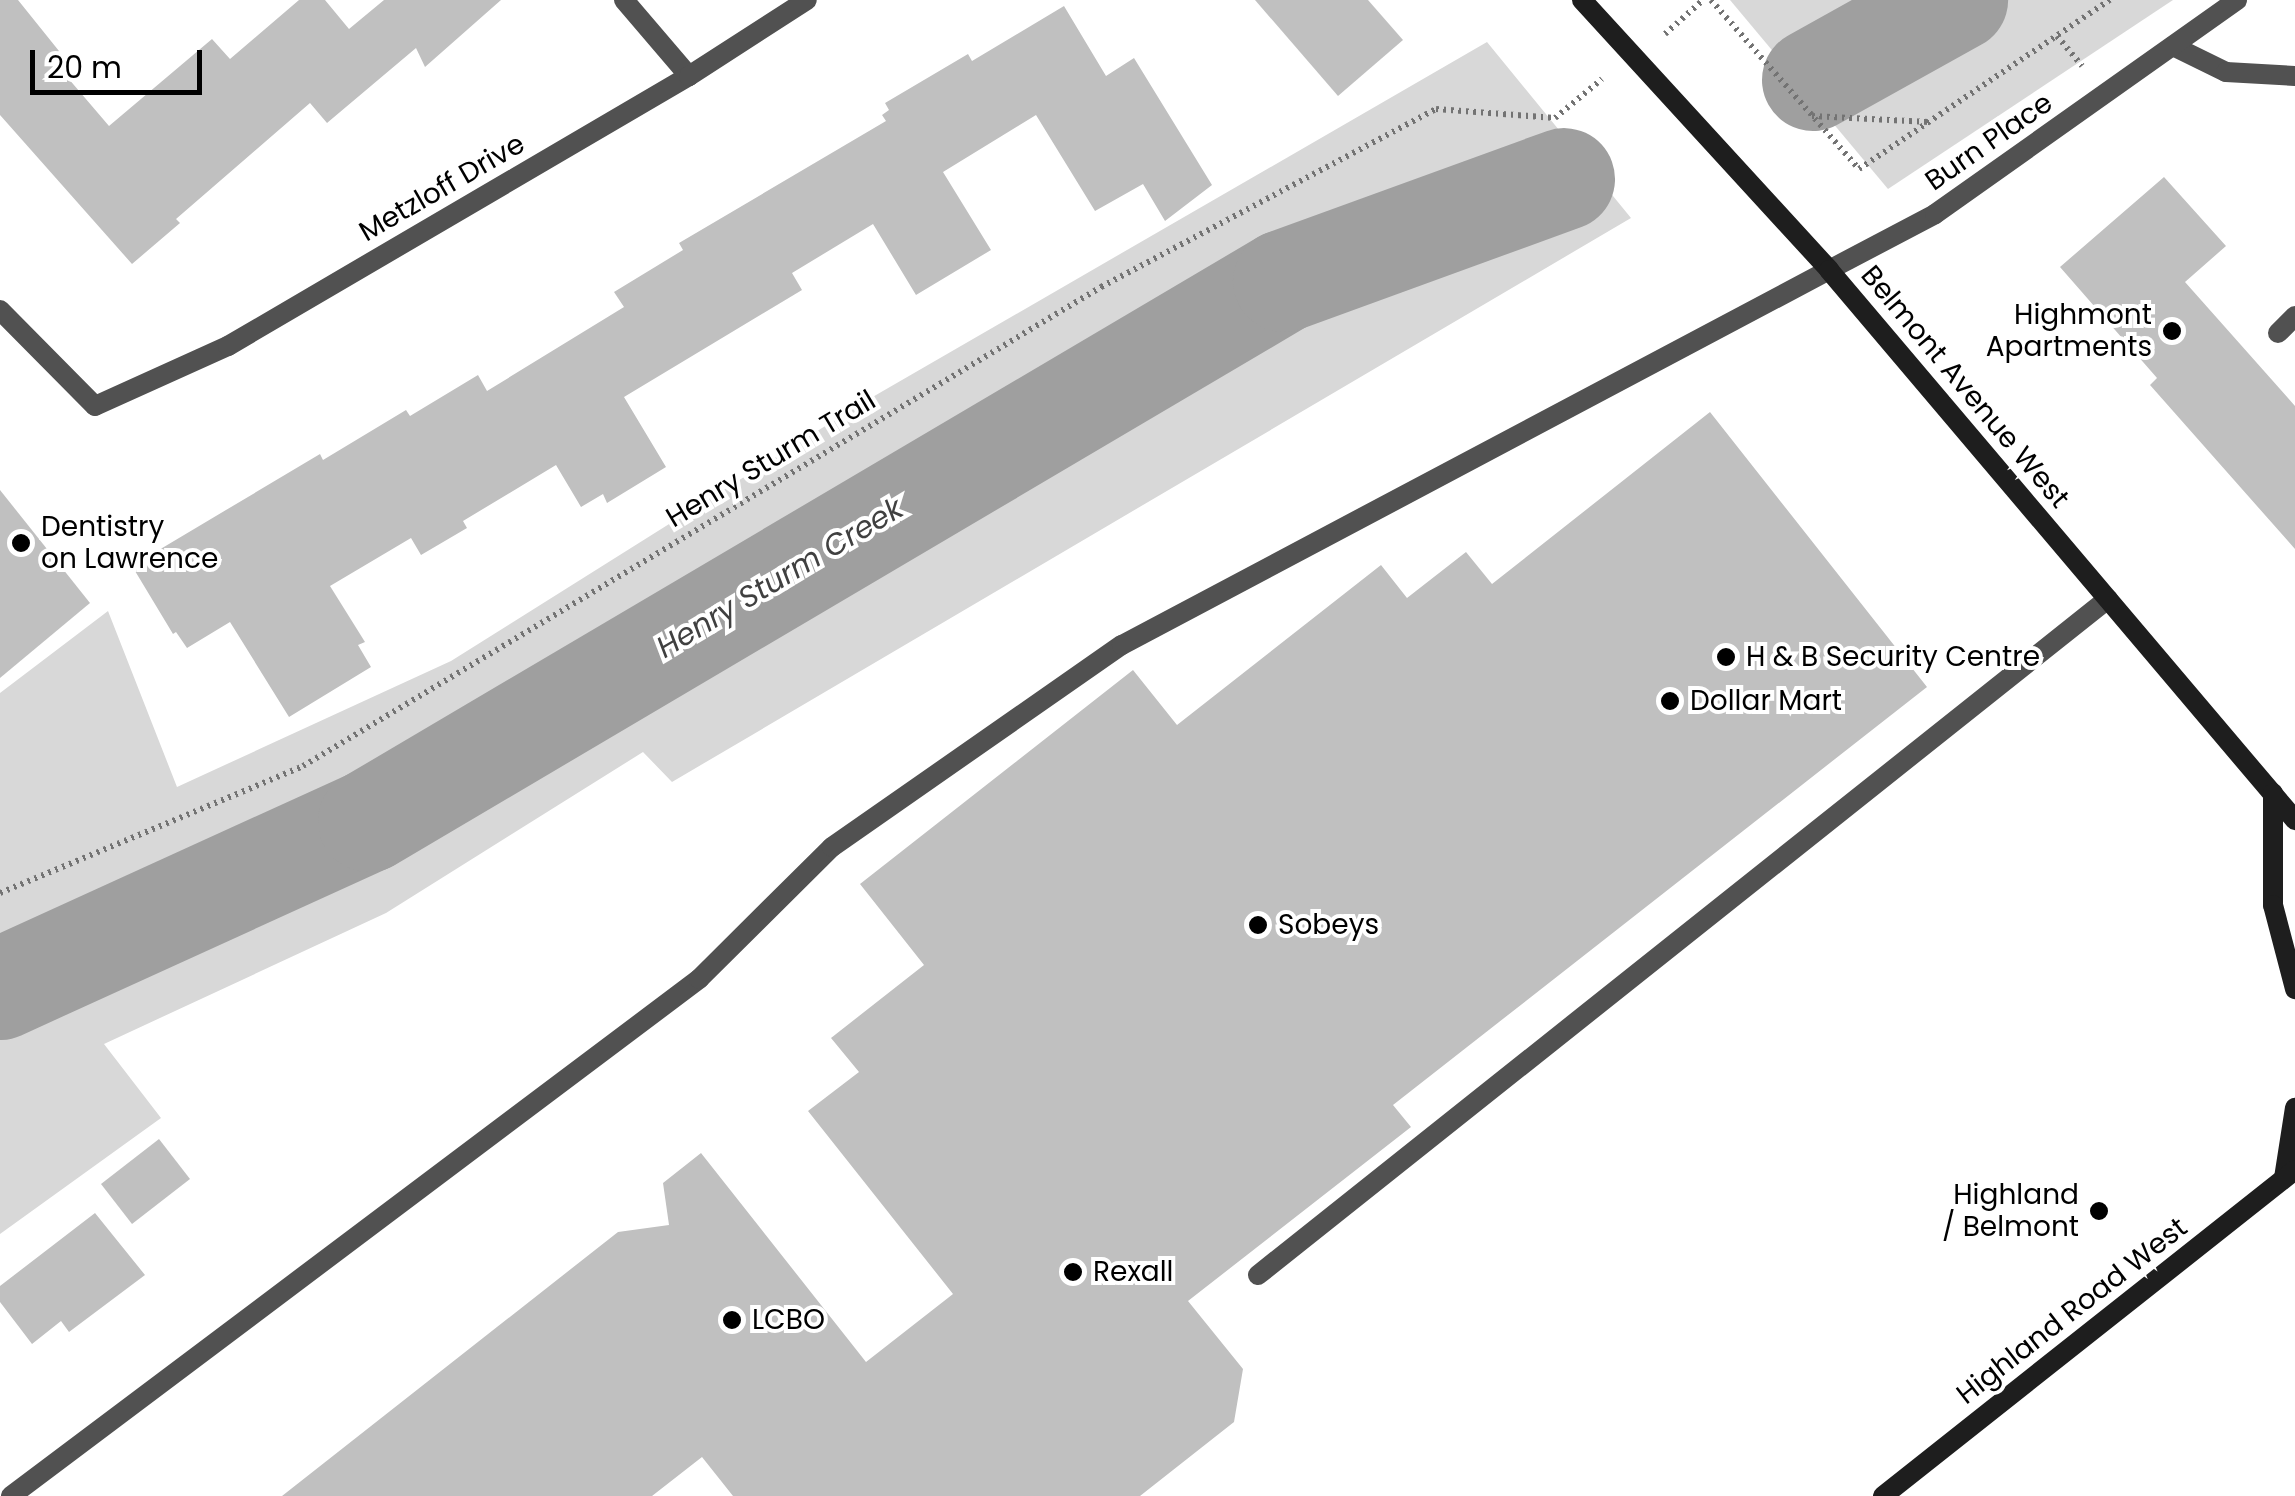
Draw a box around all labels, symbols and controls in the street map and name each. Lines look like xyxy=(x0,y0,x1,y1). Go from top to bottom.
scale bar xyxy=(35,30,208,92)
text: 20 m xyxy=(47,46,122,89)
street label: Burn Place xyxy=(1919,86,2059,198)
street label: Metzloff Drive xyxy=(353,127,531,249)
street label: Belmont Avenue West xyxy=(1854,259,2076,515)
place label: Highmont Apartments xyxy=(1986,298,2152,364)
marker: Highmont Apartments xyxy=(2161,320,2183,342)
street label: Henry Sturm Trail xyxy=(660,383,882,535)
water label: Henry Sturm Creek xyxy=(650,490,910,666)
place label: Dentistry on Lawrence xyxy=(41,510,218,576)
marker: Dentistry on Lawrence xyxy=(10,532,32,554)
place label: H & B Security Centre xyxy=(1746,640,2040,674)
marker: H & B Security Centre xyxy=(1715,646,1737,668)
place label: Dollar Mart xyxy=(1690,684,1842,718)
marker: Dollar Mart xyxy=(1659,690,1681,712)
place label: Sobeys xyxy=(1278,908,1379,942)
marker: Sobeys xyxy=(1247,914,1269,936)
place label: Highland / Belmont xyxy=(1942,1178,2079,1244)
marker: Highland / Belmont xyxy=(2088,1200,2110,1222)
street label: Highland Road West xyxy=(1950,1211,2194,1411)
place label: Rexall xyxy=(1093,1255,1173,1289)
marker: Rexall xyxy=(1062,1261,1084,1283)
place label: LCBO xyxy=(752,1303,825,1337)
marker: LCBO xyxy=(721,1309,743,1331)

